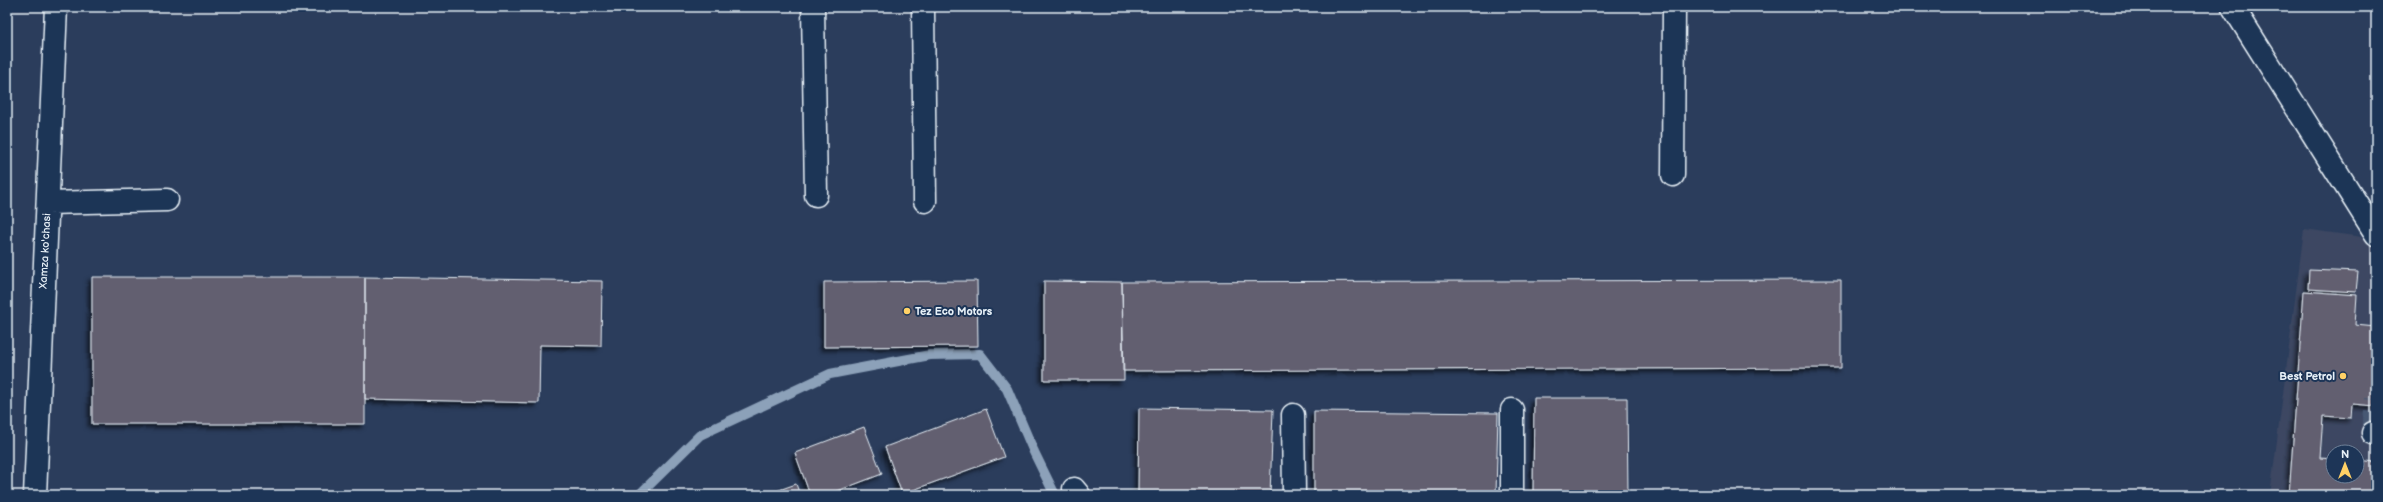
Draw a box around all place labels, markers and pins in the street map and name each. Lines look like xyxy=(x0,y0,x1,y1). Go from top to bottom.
place label: Tez Eco Motors xyxy=(915,305,993,318)
marker: Tez Eco Motors xyxy=(902,306,912,316)
place label: Best Petrol xyxy=(2279,370,2335,383)
marker: Best Petrol xyxy=(2338,371,2348,381)

